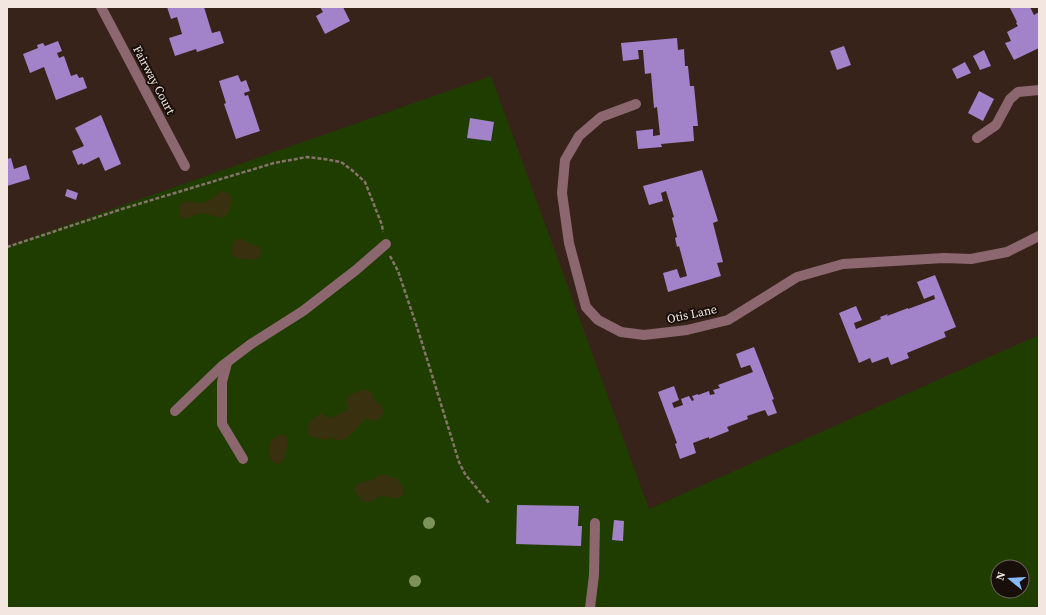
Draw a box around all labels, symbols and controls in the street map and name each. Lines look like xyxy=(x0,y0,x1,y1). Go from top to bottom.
street label: Fairway Court xyxy=(129,43,179,117)
street label: Otis Lane xyxy=(666,301,718,327)
north arrow xyxy=(990,559,1030,599)
text: N xyxy=(993,570,1009,582)

